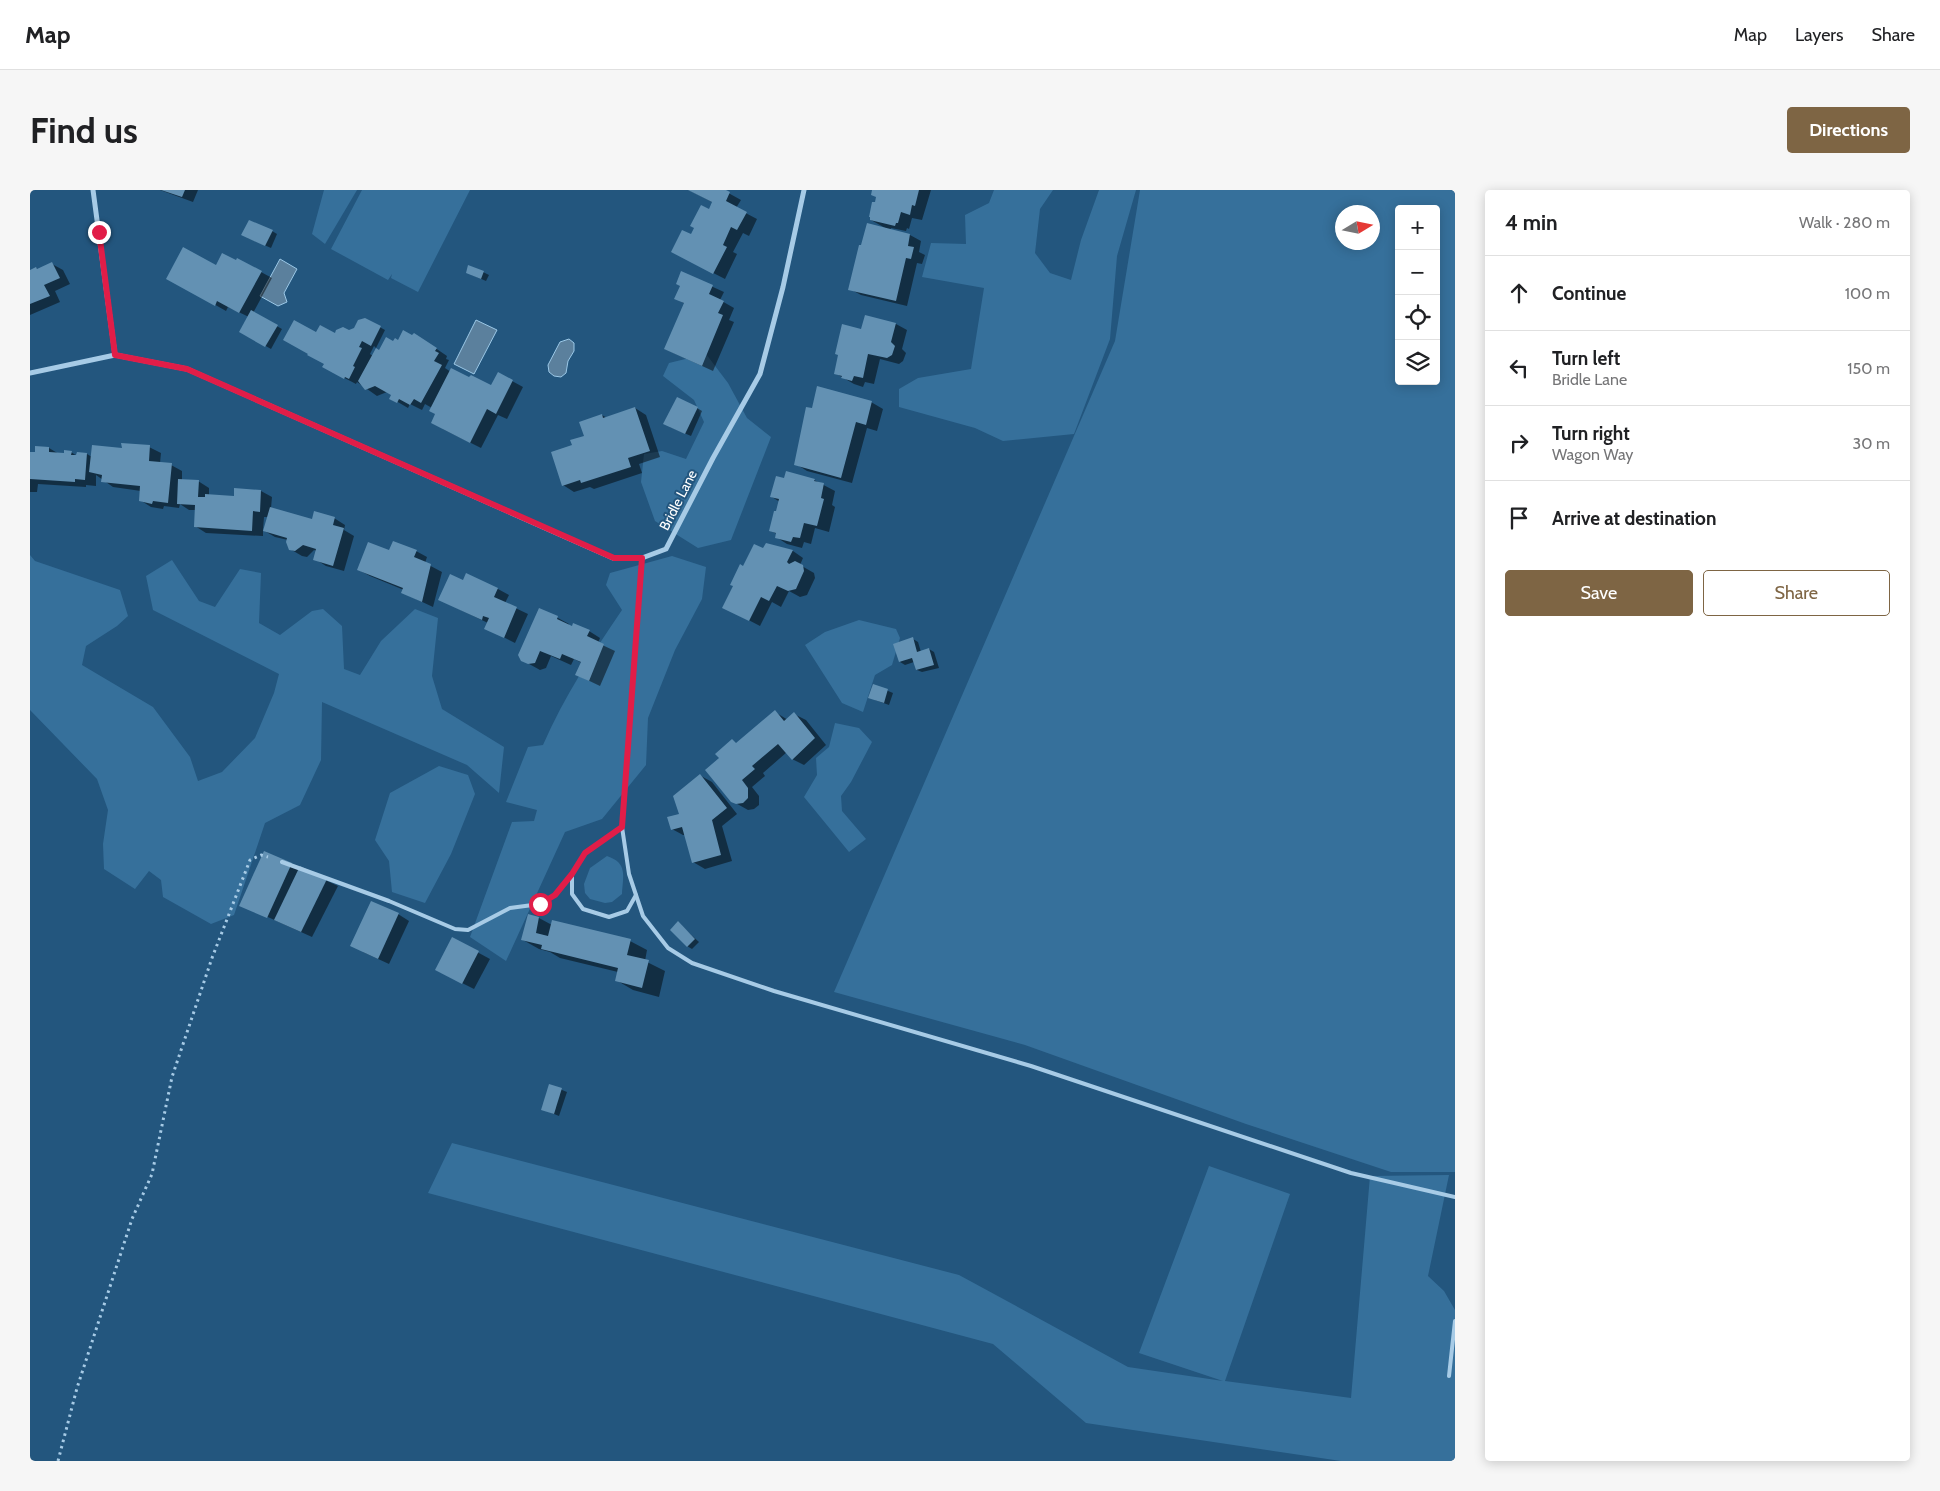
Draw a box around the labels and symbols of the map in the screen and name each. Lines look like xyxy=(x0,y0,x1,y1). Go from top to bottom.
north arrow xyxy=(1335,205,1380,250)
route end xyxy=(88,221,111,244)
street label: Bridle Lane xyxy=(655,467,701,533)
route start xyxy=(529,893,552,916)

